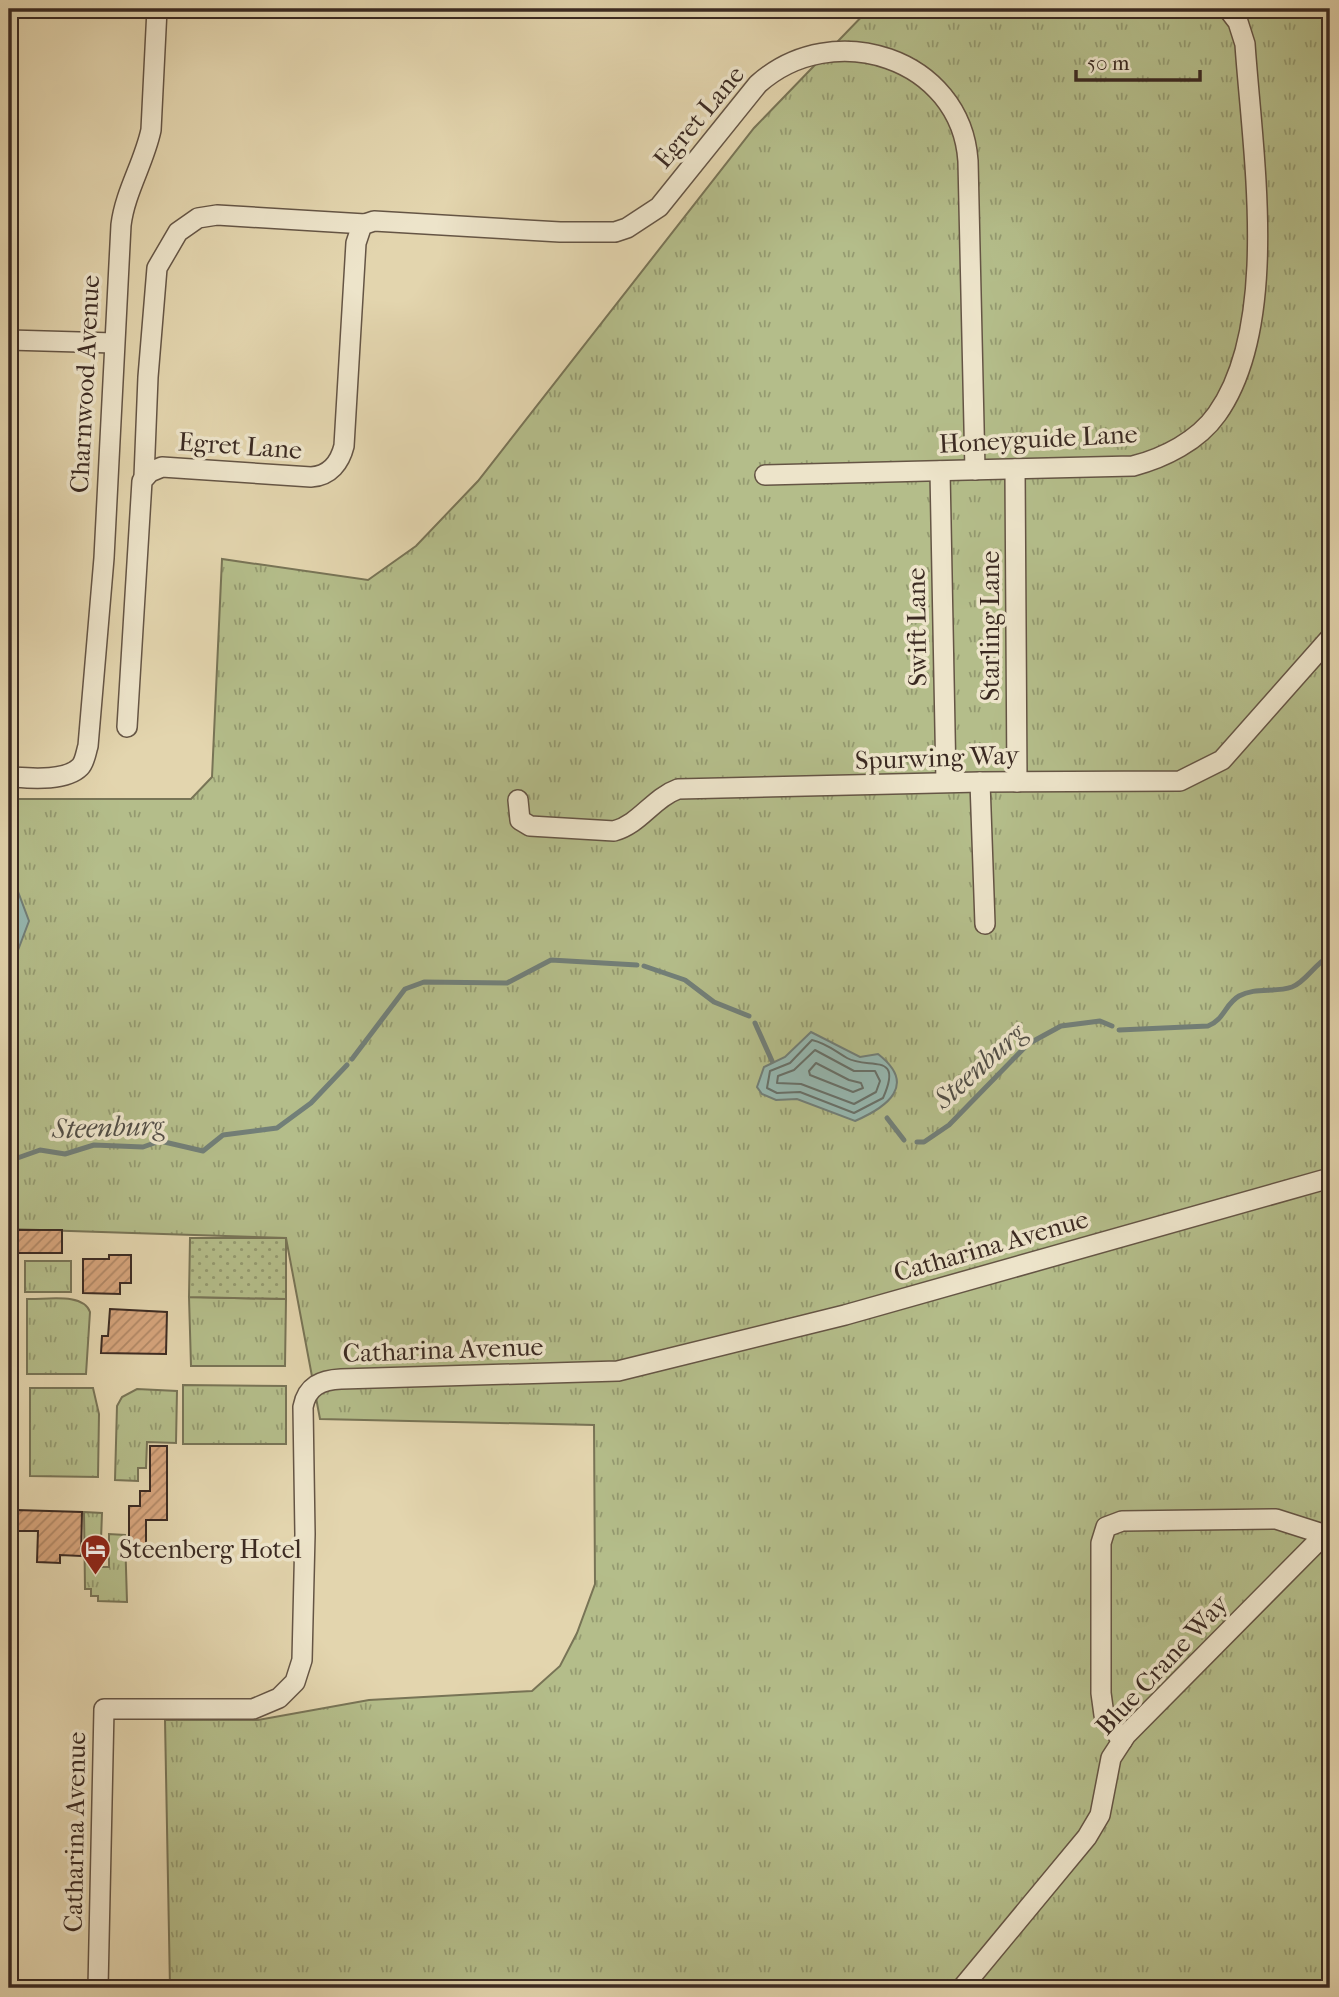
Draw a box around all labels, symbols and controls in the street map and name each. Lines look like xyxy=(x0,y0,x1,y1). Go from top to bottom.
scale bar xyxy=(1076,38,1201,82)
text: 50 m xyxy=(1087,51,1130,75)
street label: Egret Lane xyxy=(647,59,751,175)
street label: Charnwood Avenue xyxy=(64,274,106,494)
street label: Honeyguide Lane xyxy=(938,418,1138,460)
street label: Egret Lane xyxy=(177,426,303,466)
street label: Starling Lane xyxy=(975,551,1006,701)
street label: Swift Lane xyxy=(900,567,934,687)
street label: Spurwing Way xyxy=(854,740,1021,776)
water label: Steenburg xyxy=(926,1015,1033,1116)
water label: Steenburg xyxy=(50,1109,166,1145)
street label: Catharina Avenue xyxy=(890,1203,1092,1289)
street label: Catharina Avenue xyxy=(342,1331,544,1369)
hotel icon: Steenberg Hotel xyxy=(79,1532,113,1576)
place label: Steenberg Hotel xyxy=(119,1534,302,1565)
street label: Blue Crane Way xyxy=(1089,1588,1236,1741)
street label: Catharina Avenue xyxy=(58,1731,92,1933)

